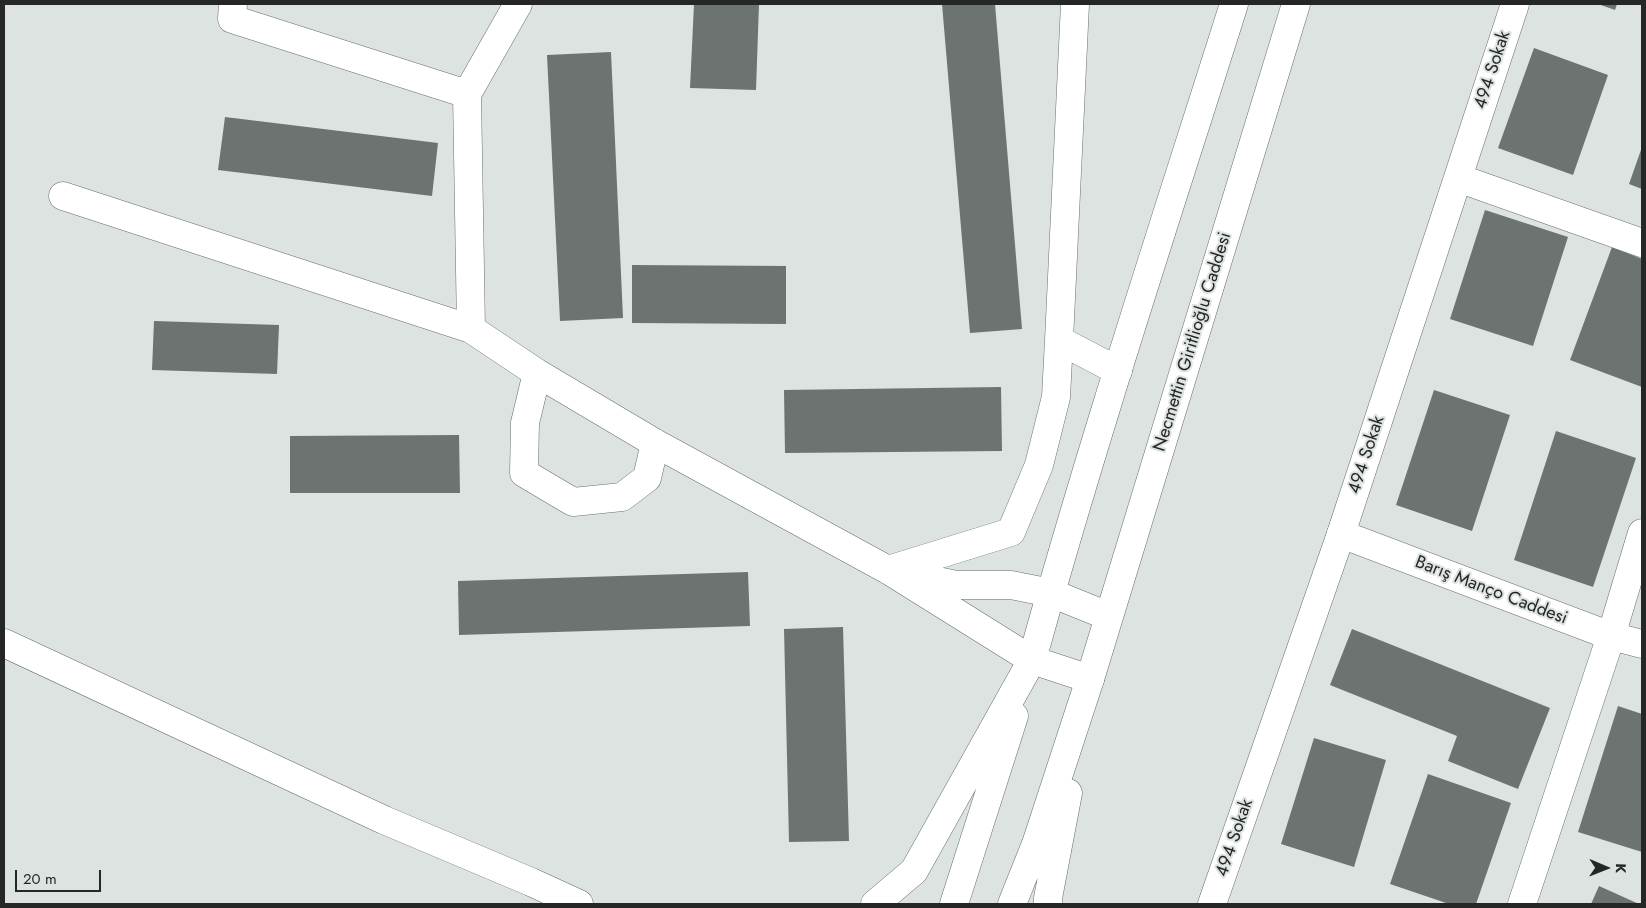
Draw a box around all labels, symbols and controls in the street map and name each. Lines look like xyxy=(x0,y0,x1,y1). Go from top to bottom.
street label: 494 Sokak xyxy=(1470,28,1516,112)
street label: Necmettin Giritlioğlu Caddesi xyxy=(1149,230,1237,454)
street label: 494 Sokak xyxy=(1344,413,1390,497)
street label: Barış Manço Caddesi xyxy=(1412,552,1570,630)
street label: 494 Sokak xyxy=(1212,796,1258,880)
north arrow xyxy=(1581,843,1631,893)
scale bar xyxy=(18,860,104,892)
text: K xyxy=(1611,863,1631,873)
text: 20 m xyxy=(23,868,57,890)

